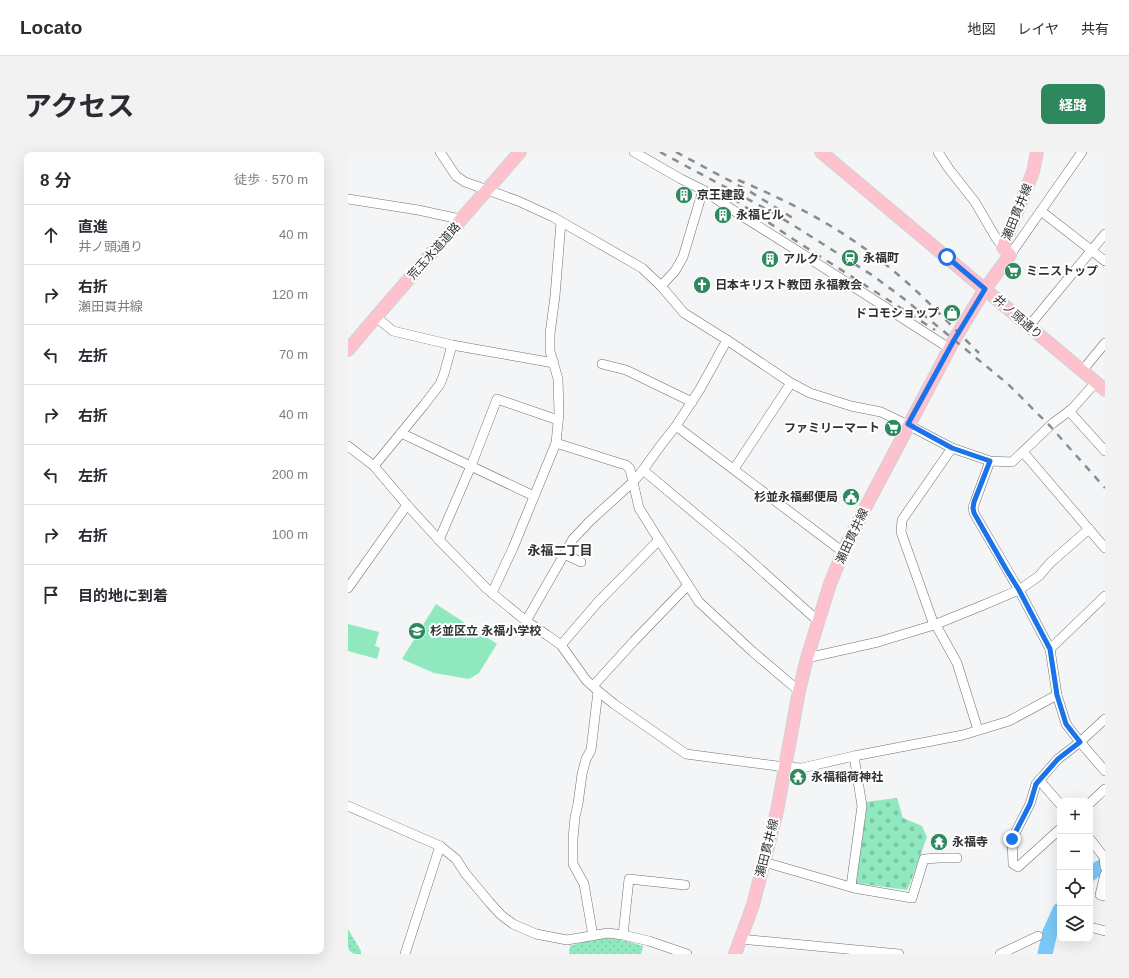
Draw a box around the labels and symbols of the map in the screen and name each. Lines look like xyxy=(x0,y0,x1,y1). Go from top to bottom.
street label: 瀬田貫井線 xyxy=(999,182,1035,242)
building icon: 京王建設 xyxy=(674,185,694,205)
place label: 京王建設 xyxy=(697,188,745,202)
building icon: 永福ビル xyxy=(713,205,733,225)
place label: 永福ビル xyxy=(736,208,784,222)
street label: 荒玉水道道路 xyxy=(405,220,463,282)
station icon: 永福町 xyxy=(840,248,860,268)
route start xyxy=(938,248,956,266)
building icon: アルク xyxy=(760,249,780,269)
place label: 永福町 xyxy=(863,251,899,265)
place label: アルク xyxy=(783,252,819,266)
supermarket icon: ミニストップ xyxy=(1003,261,1023,281)
place label: ミニストップ xyxy=(1026,264,1098,278)
church icon: 日本キリスト教団 永福教会 xyxy=(692,275,712,295)
place label: 日本キリスト教団 永福教会 xyxy=(715,278,862,292)
street label: 井ノ頭通り xyxy=(991,292,1045,342)
shop icon: ドコモショップ xyxy=(942,303,962,323)
place label: ドコモショップ xyxy=(855,306,939,320)
supermarket icon: ファミリーマート xyxy=(883,418,903,438)
place label: ファミリーマート xyxy=(784,421,880,435)
public building icon: 杉並永福郵便局 xyxy=(841,487,861,507)
place label: 杉並永福郵便局 xyxy=(754,490,838,504)
street label: 瀬田貫井線 xyxy=(833,506,871,566)
district label: 永福二丁目 xyxy=(527,543,593,558)
school or university icon: 杉並区立 永福小学校 xyxy=(407,621,427,641)
place label: 杉並区立 永福小学校 xyxy=(430,624,541,638)
temple icon: 永福稲荷神社 xyxy=(788,767,808,787)
place label: 永福稲荷神社 xyxy=(811,770,883,784)
street label: 瀬田貫井線 xyxy=(753,817,781,879)
route end xyxy=(1003,830,1021,848)
temple icon: 永福寺 xyxy=(929,832,949,852)
place label: 永福寺 xyxy=(952,835,988,849)

